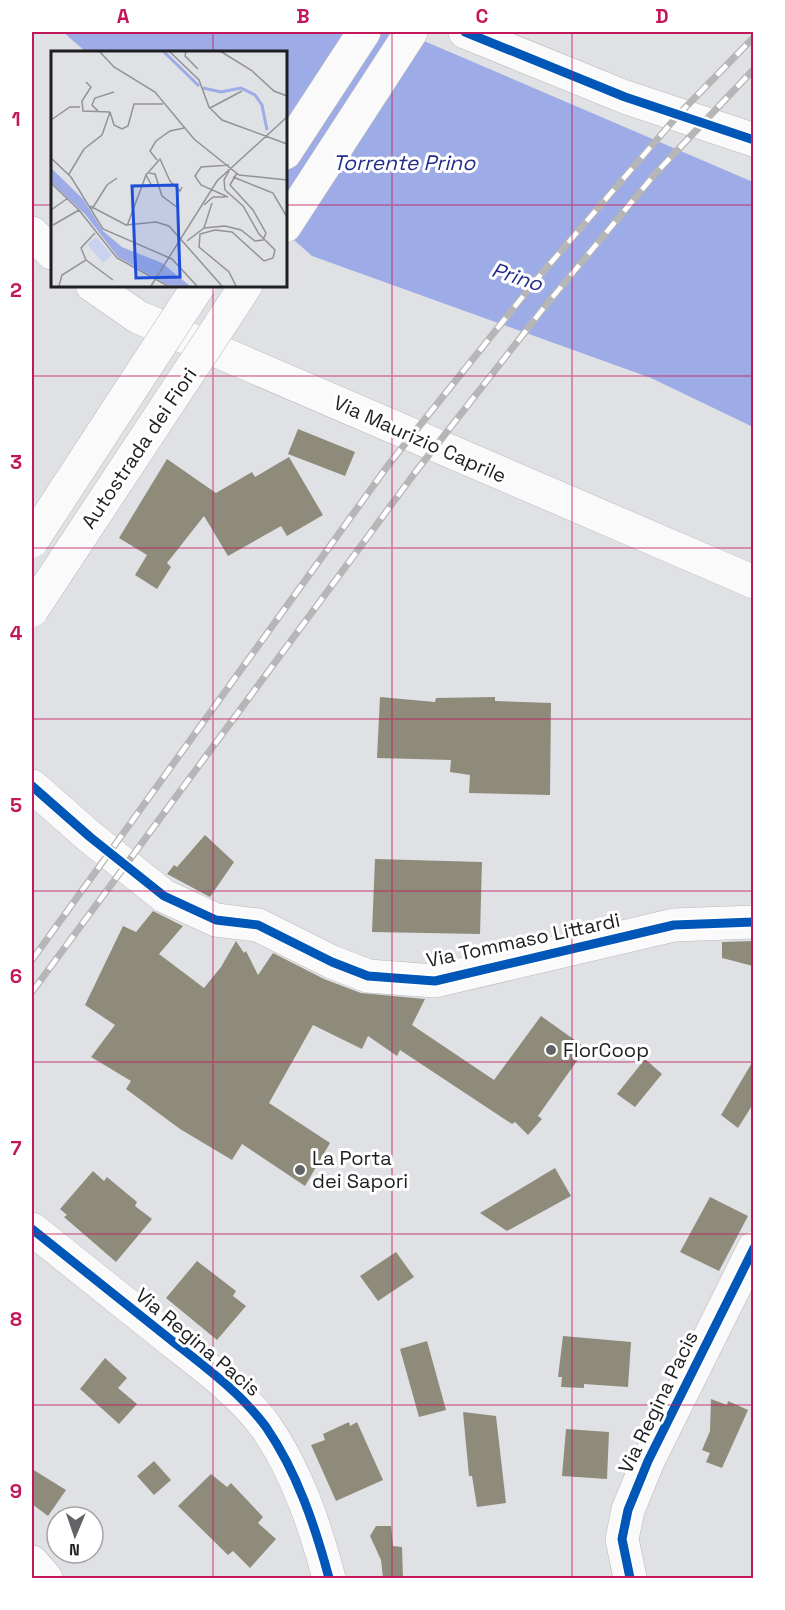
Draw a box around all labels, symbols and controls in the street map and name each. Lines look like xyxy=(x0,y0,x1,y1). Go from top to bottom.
text: A xyxy=(117,3,130,29)
text: B xyxy=(296,3,310,29)
text: C xyxy=(476,3,489,29)
text: D xyxy=(655,3,669,29)
inset map xyxy=(51,51,286,286)
text: 1 xyxy=(11,106,21,132)
water label: Torrente Prino xyxy=(333,149,476,176)
water label: Prino xyxy=(488,256,547,298)
text: 2 xyxy=(10,277,22,303)
street label: Autostrada dei Fiori xyxy=(75,362,203,534)
street label: Via Maurizio Caprile xyxy=(330,389,510,489)
text: 3 xyxy=(10,449,22,475)
text: 4 xyxy=(10,620,23,646)
text: 5 xyxy=(10,792,22,818)
street label: Via Tommaso Littardi xyxy=(424,907,622,973)
text: 6 xyxy=(10,963,22,989)
place label: FlorCoop xyxy=(563,1037,649,1063)
marker: FlorCoop xyxy=(544,1043,558,1057)
text: 7 xyxy=(10,1135,22,1161)
place label: La Porta dei Sapori xyxy=(312,1145,408,1194)
marker: La Porta dei Sapori xyxy=(293,1163,307,1177)
street label: Via Regina Pacis xyxy=(130,1282,266,1402)
text: 8 xyxy=(10,1306,22,1332)
street label: Via Regina Pacis xyxy=(612,1326,704,1478)
text: 9 xyxy=(10,1478,22,1504)
north arrow xyxy=(45,1505,105,1565)
text: N xyxy=(69,1539,80,1560)

